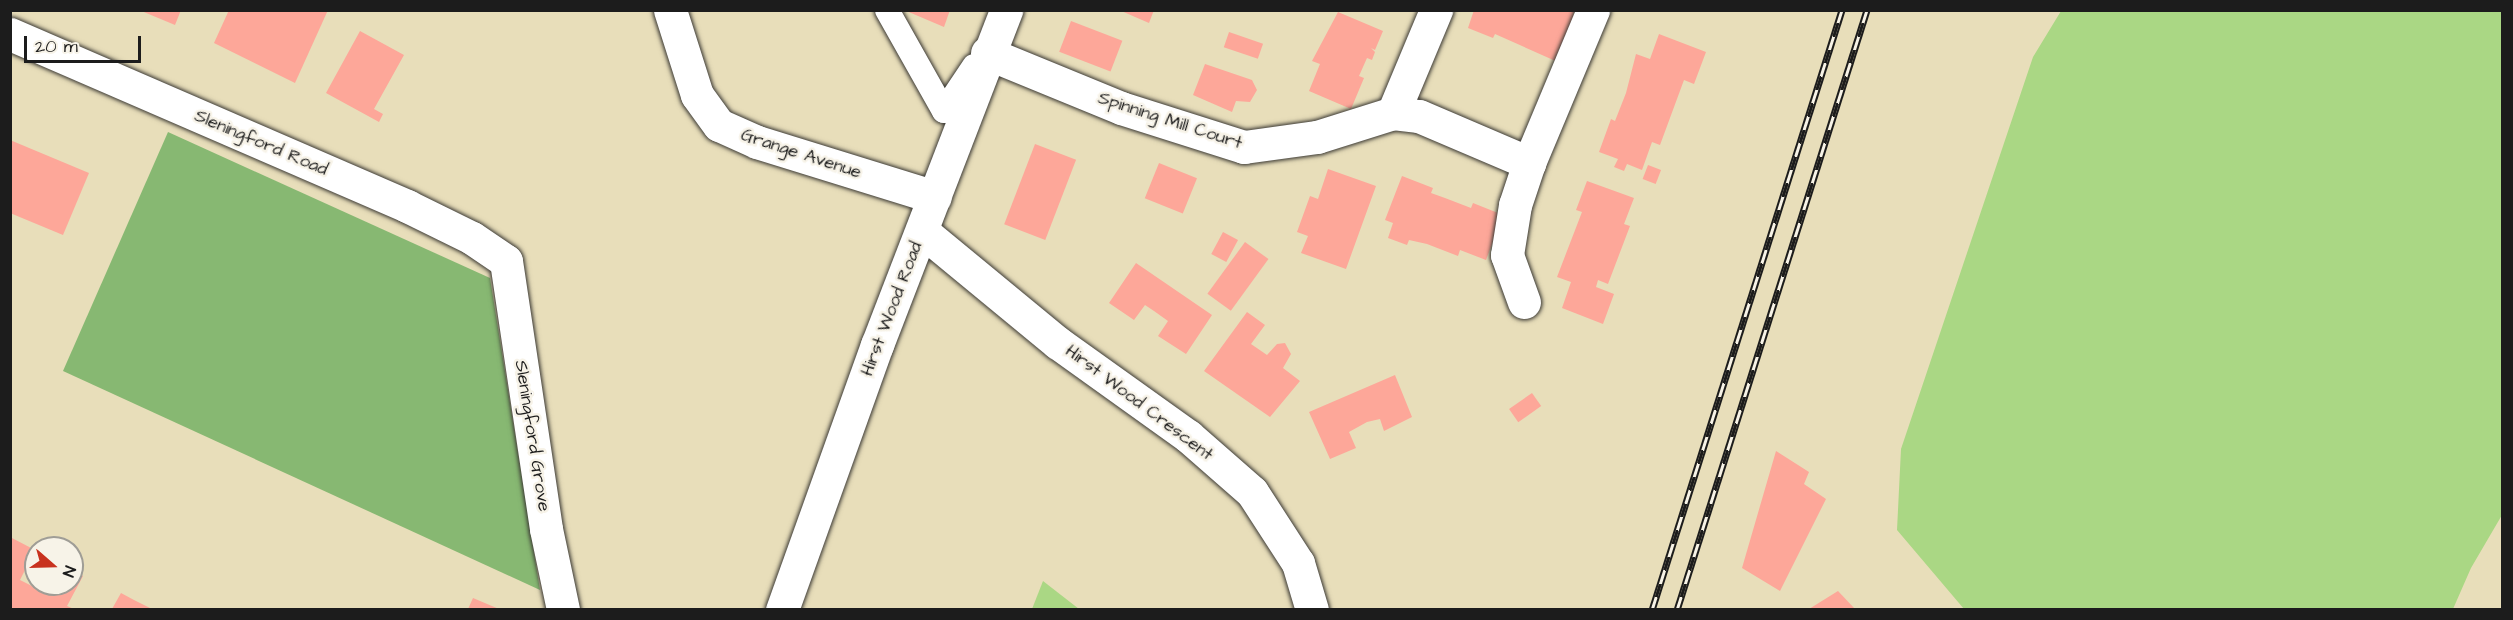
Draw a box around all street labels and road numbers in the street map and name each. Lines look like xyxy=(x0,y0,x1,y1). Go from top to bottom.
street label: Spinning Mill Court xyxy=(1095,88,1245,154)
street label: Sleningford Road xyxy=(191,105,331,181)
street label: Grange Avenue xyxy=(738,124,864,184)
street label: Hirst Wood Road xyxy=(856,239,928,379)
street label: Hirst Wood Crescent xyxy=(1061,340,1217,466)
street label: Sleningford Grove xyxy=(509,359,555,513)

